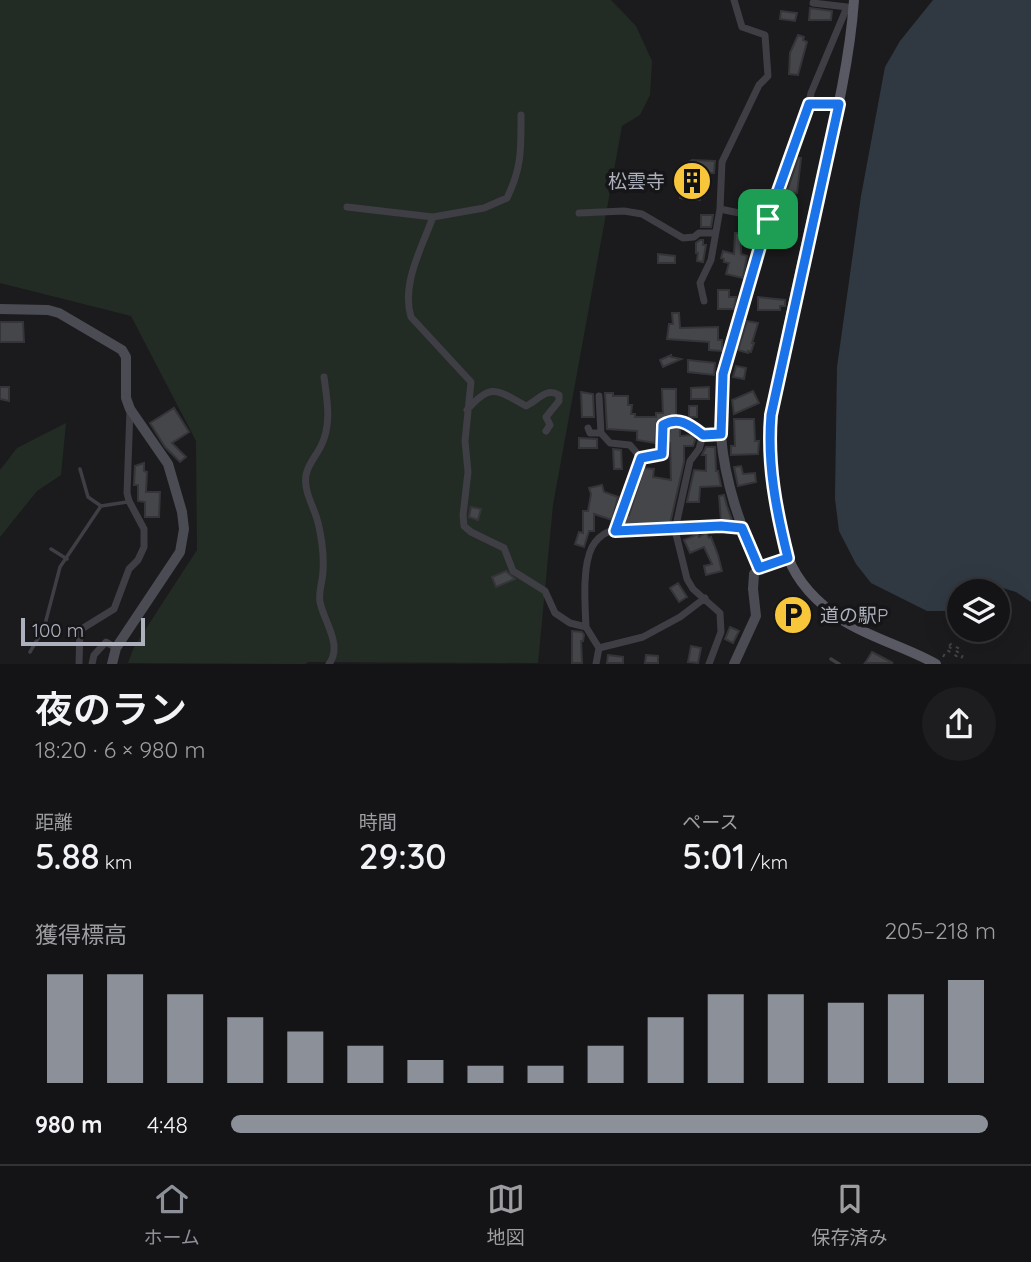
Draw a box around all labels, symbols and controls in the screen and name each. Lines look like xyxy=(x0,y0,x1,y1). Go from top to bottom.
building icon: 松雲寺 xyxy=(671,160,713,202)
place label: 松雲寺 xyxy=(608,169,665,193)
pin xyxy=(738,189,798,249)
icon: arrive xyxy=(749,200,787,238)
map controls xyxy=(947,579,1010,642)
button: layers xyxy=(947,579,1010,642)
parking icon: 道の駅P xyxy=(772,594,814,636)
place label: 道の駅P xyxy=(820,603,888,627)
scale bar xyxy=(21,614,145,646)
text: 100 m xyxy=(32,618,84,642)
text: 夜のラン xyxy=(35,685,187,733)
button: share xyxy=(922,687,996,761)
text: 18:20 · 6 × 980 m xyxy=(35,735,205,764)
text: 距離 xyxy=(35,810,73,834)
text: 時間 xyxy=(359,810,397,834)
text: ペース xyxy=(682,810,738,834)
text: 5.88 xyxy=(35,834,100,878)
text: 29:30 xyxy=(359,834,447,878)
text: 5:01 xyxy=(682,834,745,878)
text: km xyxy=(100,850,132,874)
text: /km xyxy=(745,850,788,874)
text: 205–218 m xyxy=(884,916,996,945)
text: 獲得標高 xyxy=(35,920,127,949)
text: 980 m xyxy=(35,1110,102,1139)
text: 4:48 xyxy=(147,1110,188,1139)
tab: ホーム xyxy=(143,1180,200,1249)
tab: 地図 xyxy=(487,1180,525,1249)
tab: 保存済み xyxy=(812,1180,888,1249)

